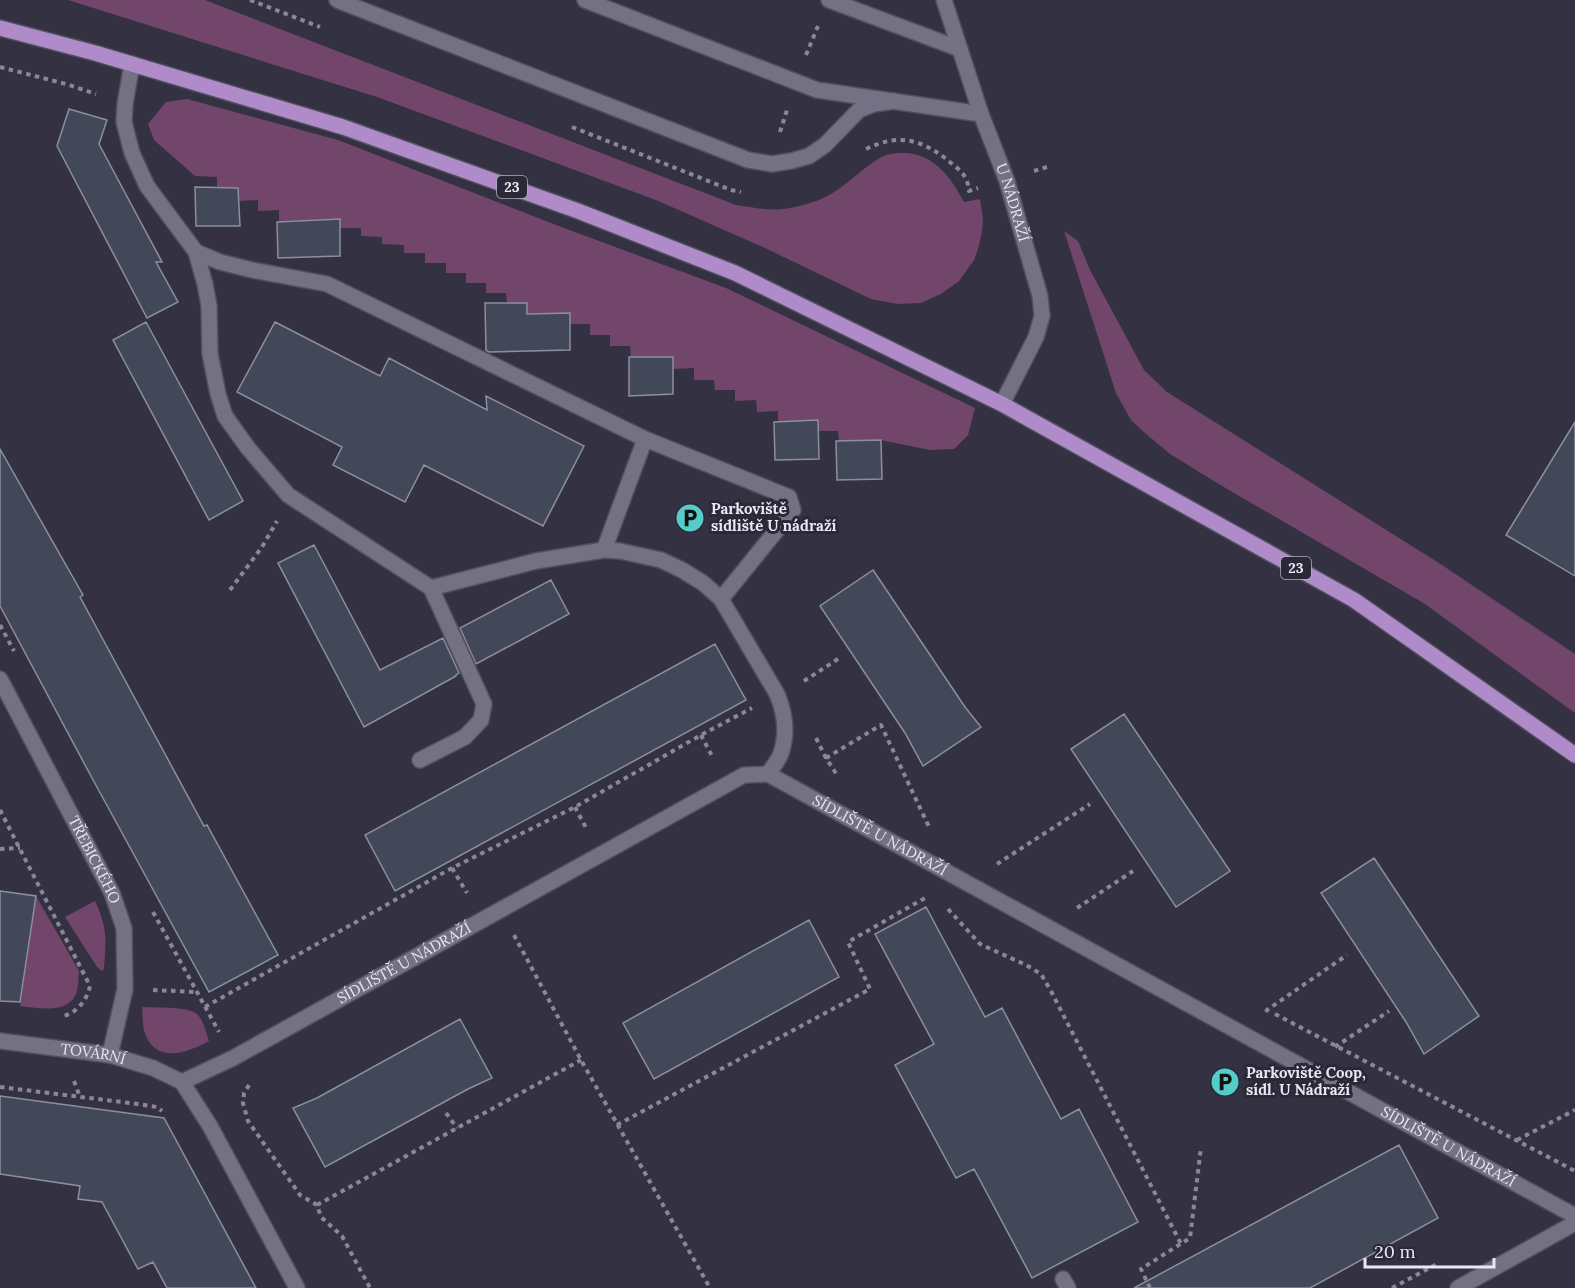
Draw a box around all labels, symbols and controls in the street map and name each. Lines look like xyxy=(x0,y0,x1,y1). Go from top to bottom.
street label: U NÁDRAŽÍ xyxy=(992,160,1034,244)
road number: 23 xyxy=(497,176,527,198)
place label: Parkoviště sídliště U nádraží xyxy=(711,499,837,535)
parking icon: Parkoviště sídliště U nádraží xyxy=(674,502,706,534)
road number: 23 xyxy=(1281,557,1311,579)
street label: SÍDLIŠTĚ U NÁDRAŽÍ xyxy=(809,790,951,879)
street label: TŘEBICKÉHO xyxy=(64,813,125,906)
street label: SÍDLIŠTĚ U NÁDRAŽÍ xyxy=(333,918,474,1008)
street label: TOVÁRNÍ xyxy=(59,1039,128,1068)
place label: Parkoviště Coop, sídl. U Nádraží xyxy=(1246,1063,1366,1099)
parking icon: Parkoviště Coop, sídl. U Nádraží xyxy=(1209,1066,1241,1098)
street label: SÍDLIŠTĚ U NÁDRAŽÍ xyxy=(1378,1102,1519,1191)
scale bar xyxy=(1365,1231,1494,1269)
text: 20 m xyxy=(1374,1240,1416,1263)

